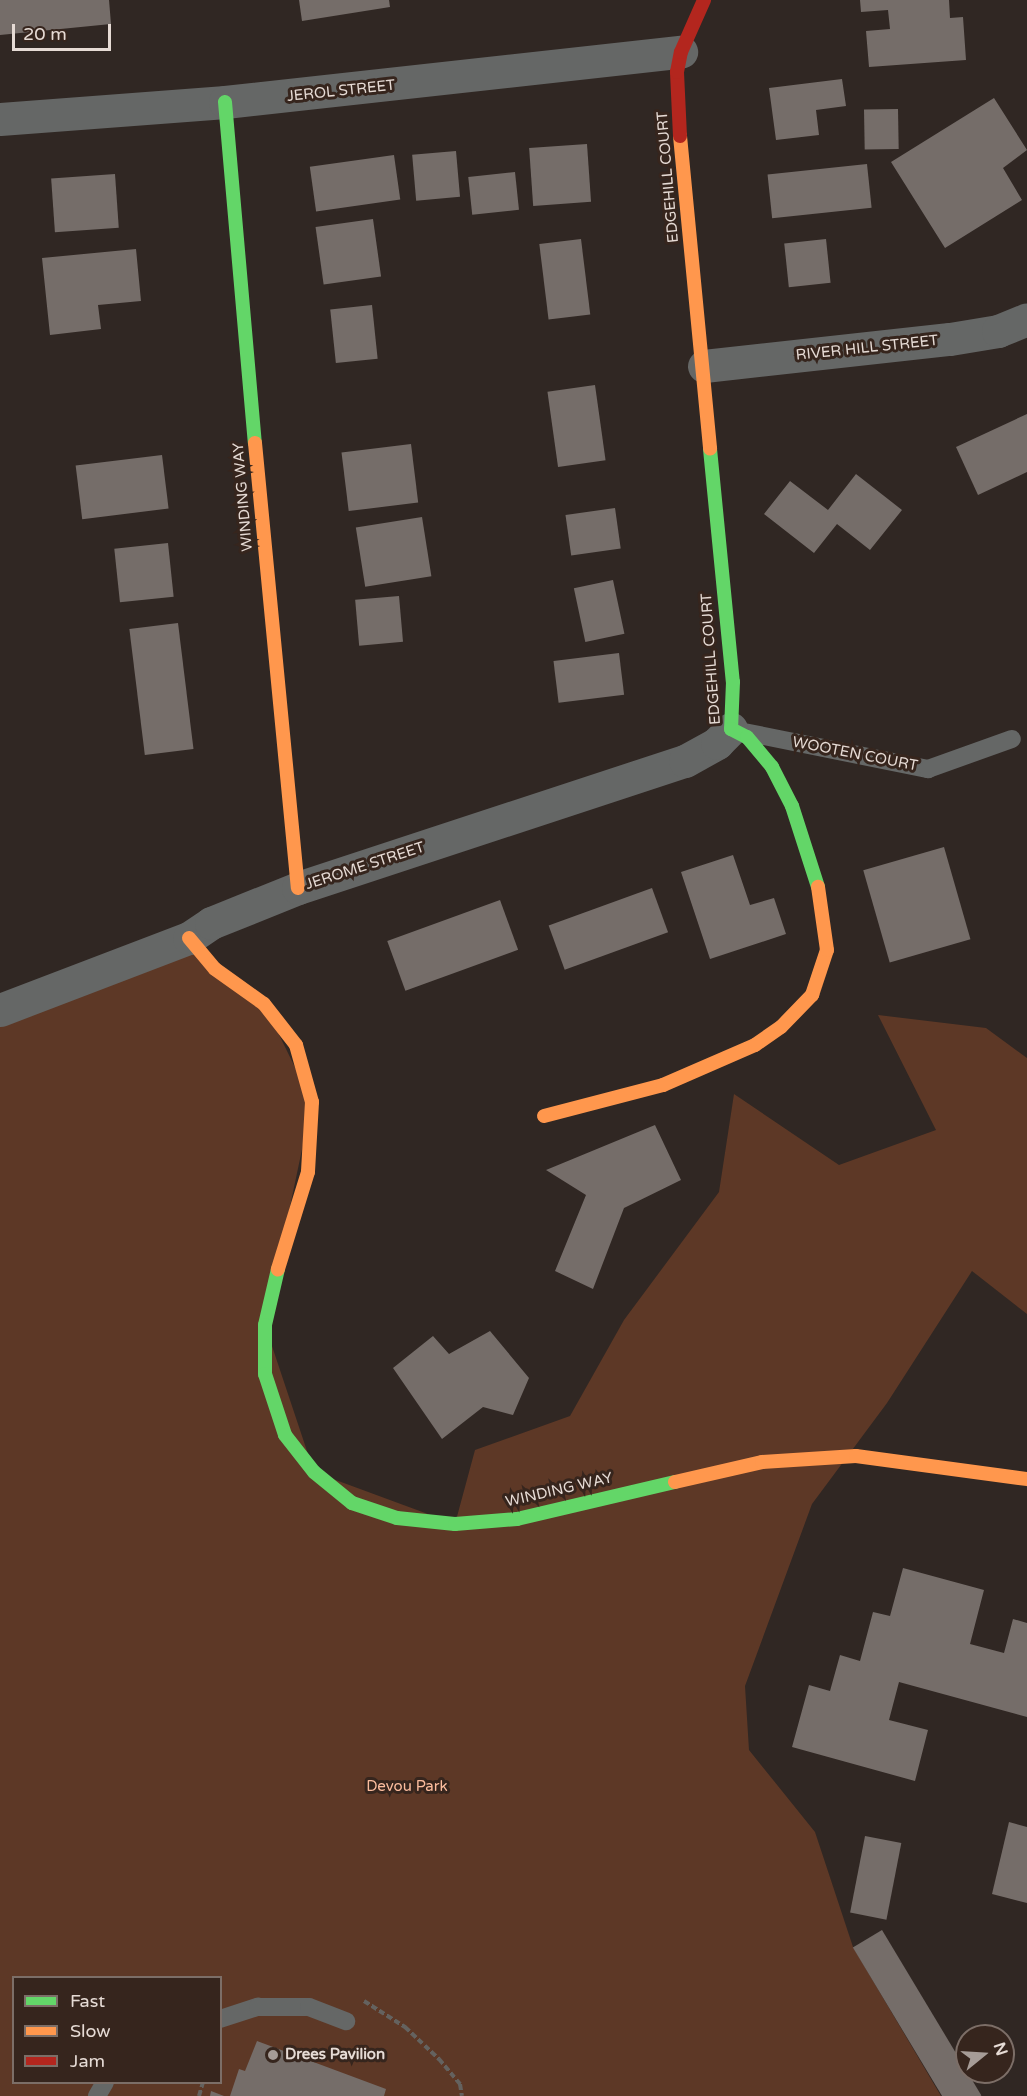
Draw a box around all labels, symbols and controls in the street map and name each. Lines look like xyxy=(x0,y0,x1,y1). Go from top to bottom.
scale bar xyxy=(15,12,114,50)
text: 20 m xyxy=(23,23,67,45)
street label: JEROL STREET xyxy=(286,76,396,106)
street label: EDGEHILL COURT xyxy=(653,110,683,244)
street label: RIVER HILL STREET xyxy=(795,332,939,364)
street label: WINDING WAY xyxy=(229,442,257,552)
street label: EDGEHILL COURT xyxy=(697,593,725,725)
street label: WOOTEN COURT xyxy=(791,733,919,775)
street label: JEROME STREET xyxy=(303,838,427,894)
street label: WINDING WAY xyxy=(504,1469,614,1511)
park label: Devou Park xyxy=(366,1778,448,1796)
legend xyxy=(12,1976,222,2084)
text: Fast xyxy=(70,1990,105,2012)
text: Slow xyxy=(70,2020,111,2042)
north arrow xyxy=(955,2024,1015,2084)
text: N xyxy=(989,2040,1012,2058)
place label: Drees Pavilion xyxy=(285,2046,385,2064)
marker: Drees Pavilion xyxy=(266,2048,280,2062)
text: Jam xyxy=(70,2050,105,2072)

